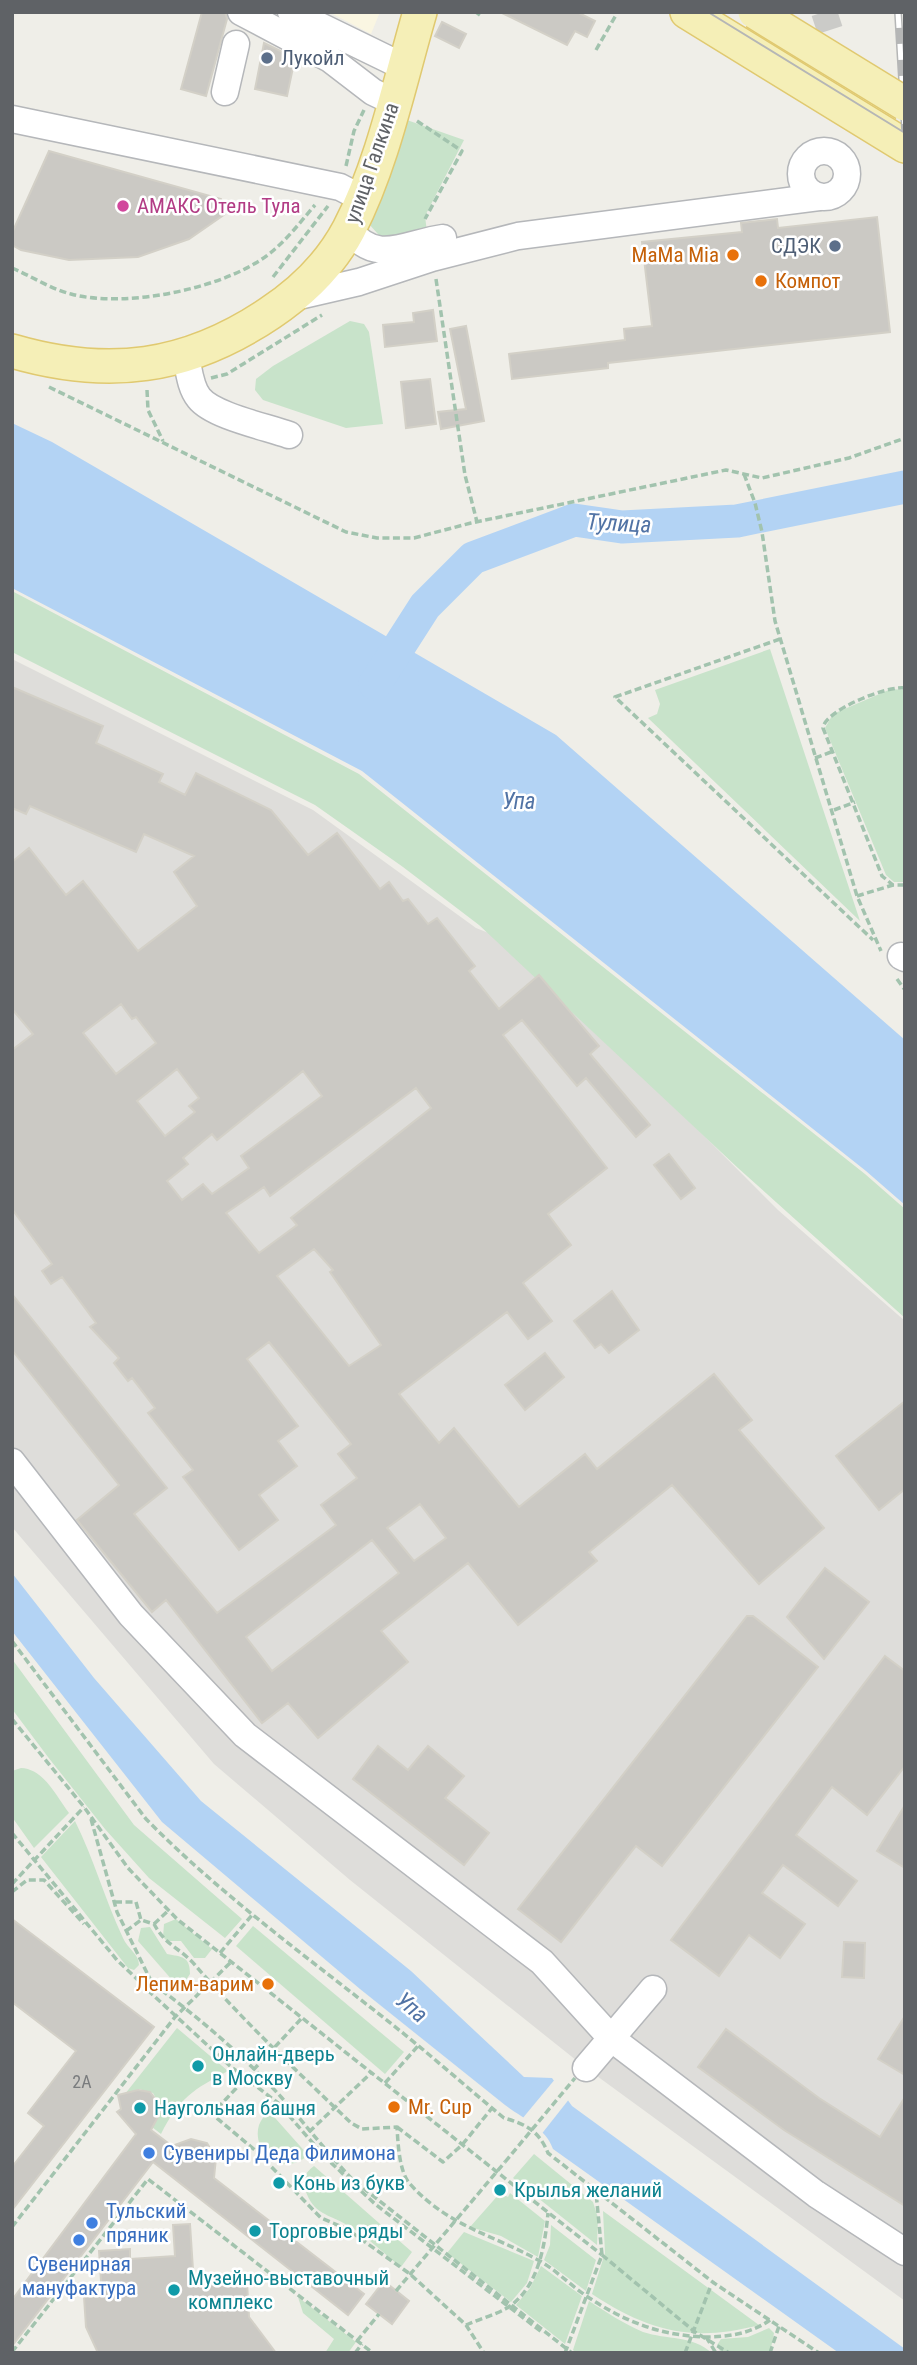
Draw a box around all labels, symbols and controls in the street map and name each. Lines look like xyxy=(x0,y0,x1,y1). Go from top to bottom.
place label: Лукойл xyxy=(281,46,345,70)
marker: Лукойл xyxy=(259,50,275,66)
street label: улица Галкина xyxy=(340,100,404,226)
place label: АМАКС Отель Тула xyxy=(137,194,301,218)
marker: АМАКС Отель Тула xyxy=(115,198,131,214)
place label: СДЭК xyxy=(771,234,821,258)
marker: СДЭК xyxy=(827,238,843,254)
place label: MaMa Mia xyxy=(632,243,719,267)
marker: MaMa Mia xyxy=(725,247,741,263)
place label: Компот xyxy=(775,269,841,293)
marker: Компот xyxy=(753,273,769,289)
water label: Тулица xyxy=(586,508,652,539)
water label: Упа xyxy=(502,788,536,815)
place label: Лепим-варим xyxy=(136,1972,254,1996)
marker: Лепим-варим xyxy=(260,1976,276,1992)
water label: Упа xyxy=(390,1986,433,2028)
place label: Онлайн-дверь в Москву xyxy=(212,2042,335,2090)
marker: Онлайн-дверь в Москву xyxy=(190,2058,206,2074)
house number: 2А xyxy=(72,2071,92,2092)
place label: Mr. Cup xyxy=(408,2095,472,2119)
place label: Наугольная башня xyxy=(154,2096,316,2120)
marker: Mr. Cup xyxy=(386,2099,402,2115)
marker: Наугольная башня xyxy=(132,2100,148,2116)
place label: Сувениры Деда Филимона xyxy=(163,2141,396,2165)
marker: Сувениры Деда Филимона xyxy=(141,2145,157,2161)
place label: Конь из букв xyxy=(293,2171,405,2195)
marker: Конь из букв xyxy=(271,2175,287,2191)
place label: Крылья желаний xyxy=(514,2178,662,2202)
marker: Крылья желаний xyxy=(492,2182,508,2198)
place label: Тульский пряник xyxy=(106,2199,186,2247)
marker: Тульский пряник xyxy=(84,2215,100,2231)
place label: Торговые ряды xyxy=(269,2219,404,2243)
marker: Торговые ряды xyxy=(247,2223,263,2239)
marker: Сувенирная мануфактура xyxy=(71,2232,87,2248)
place label: Сувенирная мануфактура xyxy=(22,2252,136,2300)
place label: Музейно-выставочный комплекс xyxy=(188,2266,389,2314)
marker: Музейно-выставочный комплекс xyxy=(166,2282,182,2298)

